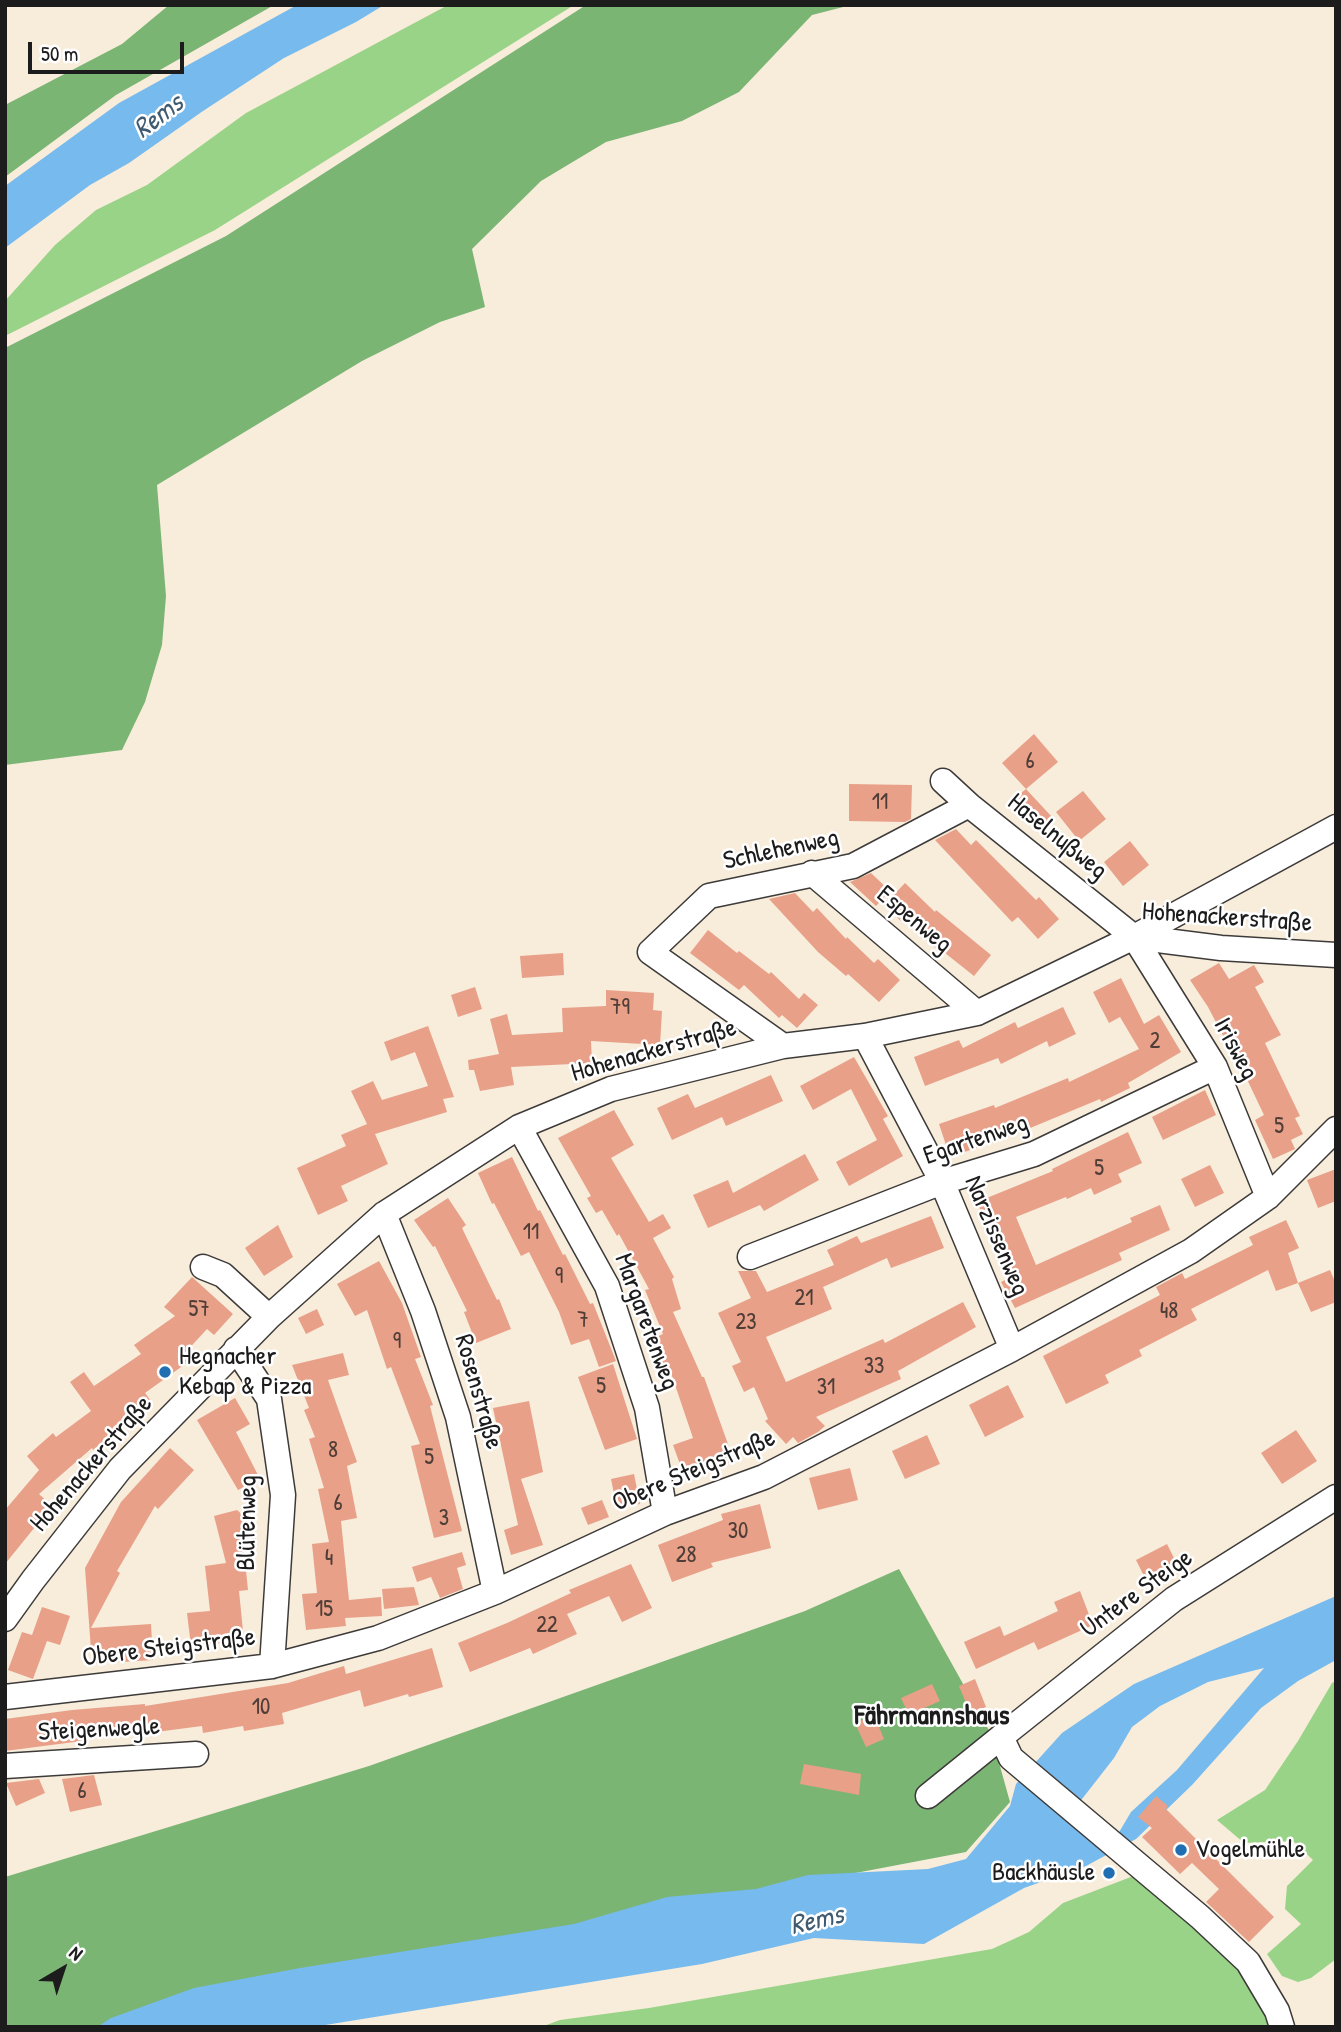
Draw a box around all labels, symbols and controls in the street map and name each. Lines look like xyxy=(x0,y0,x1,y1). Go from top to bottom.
scale bar xyxy=(32,28,187,72)
text: 50 m xyxy=(41,39,78,68)
water label: Rems xyxy=(127,87,191,147)
house number: 6 xyxy=(1025,748,1035,776)
street label: Haselnußweg xyxy=(1001,787,1113,887)
house number: 11 xyxy=(872,789,888,817)
street label: Schlehenweg xyxy=(720,823,842,877)
street label: Espenweg xyxy=(870,880,958,960)
street label: Hohenackerstraße xyxy=(1141,896,1313,940)
house number: 79 xyxy=(610,994,630,1022)
street label: Hohenackerstraße xyxy=(568,1013,740,1089)
street label: Irisweg xyxy=(1206,1013,1264,1085)
house number: 2 xyxy=(1150,1028,1160,1056)
street label: Egartenweg xyxy=(920,1108,1032,1172)
house number: 5 xyxy=(1274,1113,1284,1141)
house number: 5 xyxy=(1094,1155,1104,1183)
street label: Narzissenweg xyxy=(957,1171,1035,1301)
house number: 11 xyxy=(523,1219,539,1247)
street label: Margaretenweg xyxy=(607,1250,685,1394)
house number: 9 xyxy=(555,1263,563,1291)
house number: 21 xyxy=(794,1285,814,1313)
house number: 57 xyxy=(188,1296,210,1324)
house number: 48 xyxy=(1160,1298,1178,1326)
house number: 7 xyxy=(577,1307,589,1335)
house number: 23 xyxy=(735,1309,757,1337)
house number: 9 xyxy=(393,1328,401,1356)
street label: Rosenstraße xyxy=(447,1331,509,1453)
place label: Hegnacher Kebap & Pizza xyxy=(179,1341,311,1402)
house number: 33 xyxy=(864,1353,884,1381)
marker: Hegnacher Kebap & Pizza xyxy=(157,1364,173,1380)
house number: 5 xyxy=(596,1373,606,1401)
house number: 31 xyxy=(817,1374,835,1402)
street label: Hohenackerstraße xyxy=(24,1389,160,1539)
street label: Obere Steigstraße xyxy=(608,1423,780,1519)
house number: 8 xyxy=(328,1437,338,1465)
house number: 5 xyxy=(424,1444,434,1472)
street label: Blütenweg xyxy=(232,1475,264,1571)
house number: 6 xyxy=(333,1490,343,1518)
house number: 3 xyxy=(439,1505,449,1533)
house number: 30 xyxy=(728,1518,748,1546)
house number: 28 xyxy=(676,1542,696,1570)
street label: Untere Steige xyxy=(1075,1543,1199,1645)
house number: 4 xyxy=(325,1545,333,1573)
house number: 15 xyxy=(315,1596,333,1624)
house number: 22 xyxy=(536,1612,558,1640)
street label: Obere Steigstraße xyxy=(81,1622,257,1674)
house number: 10 xyxy=(252,1694,270,1722)
district label: Fährmannshaus xyxy=(855,1700,1009,1734)
street label: Steigenwegle xyxy=(37,1711,161,1749)
house number: 6 xyxy=(77,1778,87,1806)
place label: Vogelmühle xyxy=(1195,1834,1305,1866)
marker: Vogelmühle xyxy=(1173,1842,1189,1858)
place label: Backhäusle xyxy=(992,1857,1095,1889)
marker: Backhäusle xyxy=(1101,1865,1117,1881)
water label: Rems xyxy=(787,1899,847,1943)
north arrow xyxy=(28,1934,98,2004)
text: N xyxy=(64,1939,88,1966)

